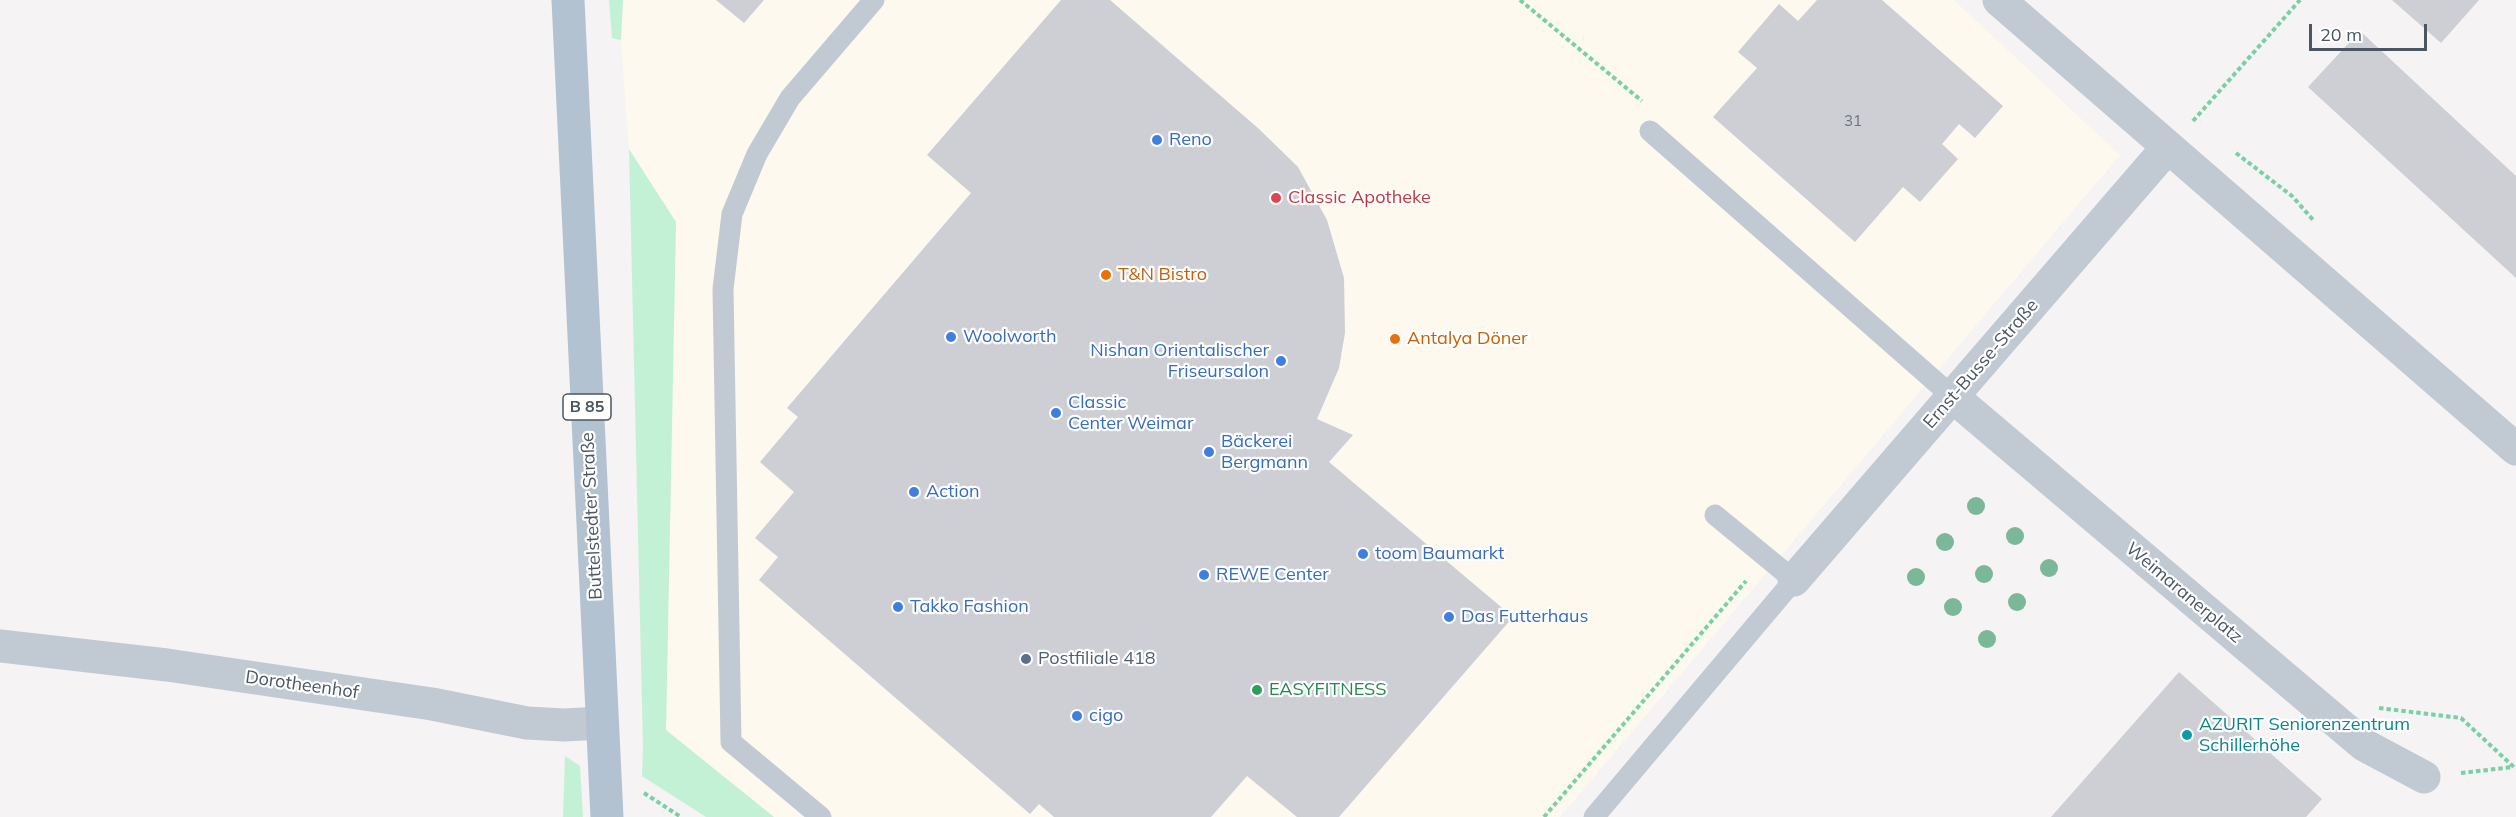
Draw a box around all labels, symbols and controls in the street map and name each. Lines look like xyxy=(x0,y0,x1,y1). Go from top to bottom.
scale bar xyxy=(2312,12,2430,50)
text: 20 m xyxy=(2320,23,2362,46)
house number: 31 xyxy=(1844,112,1862,130)
place label: Reno xyxy=(1169,129,1212,151)
marker: Reno xyxy=(1150,133,1164,147)
place label: Classic Apotheke xyxy=(1288,187,1431,209)
marker: Classic Apotheke xyxy=(1269,191,1283,205)
place label: T&N Bistro xyxy=(1118,264,1207,286)
marker: T&N Bistro xyxy=(1099,268,1113,282)
street label: Ernst-Busse-Straße xyxy=(1919,295,2043,433)
place label: Woolworth xyxy=(963,326,1056,348)
place label: Antalya Döner xyxy=(1407,328,1528,350)
marker: Woolworth xyxy=(944,330,958,344)
marker: Antalya Döner xyxy=(1388,332,1402,346)
place label: Nishan Orientalischer Friseursalon xyxy=(1090,340,1269,382)
marker: Nishan Orientalischer Friseursalon xyxy=(1274,354,1288,368)
place label: Classic Center Weimar xyxy=(1068,392,1193,434)
road number: B 85 xyxy=(563,394,611,420)
marker: Classic Center Weimar xyxy=(1049,406,1063,420)
place label: Bäckerei Bergmann xyxy=(1221,431,1308,474)
street label: Buttelstedter Straße xyxy=(577,432,607,600)
marker: Bäckerei Bergmann xyxy=(1202,445,1216,459)
place label: Action xyxy=(926,481,979,503)
marker: Action xyxy=(907,485,921,499)
street label: Weimaranerplatz xyxy=(2121,538,2247,648)
place label: toom Baumarkt xyxy=(1375,543,1504,565)
marker: toom Baumarkt xyxy=(1356,547,1370,561)
place label: REWE Center xyxy=(1216,564,1329,586)
marker: REWE Center xyxy=(1197,568,1211,582)
place label: Takko Fashion xyxy=(910,596,1029,618)
marker: Takko Fashion xyxy=(891,600,905,614)
place label: Das Futterhaus xyxy=(1461,606,1588,628)
marker: Das Futterhaus xyxy=(1442,610,1456,624)
place label: Postfiliale 418 xyxy=(1038,648,1156,670)
marker: Postfiliale 418 xyxy=(1019,652,1033,666)
street label: Dorotheenhof xyxy=(244,666,360,704)
place label: EASYFITNESS xyxy=(1269,679,1386,701)
marker: EASYFITNESS xyxy=(1250,683,1264,697)
place label: cigo xyxy=(1089,705,1123,727)
marker: cigo xyxy=(1070,709,1084,723)
place label: AZURIT Seniorenzentrum Schillerhöhe xyxy=(2199,714,2410,756)
marker: AZURIT Seniorenzentrum Schillerhöhe xyxy=(2180,728,2194,742)

